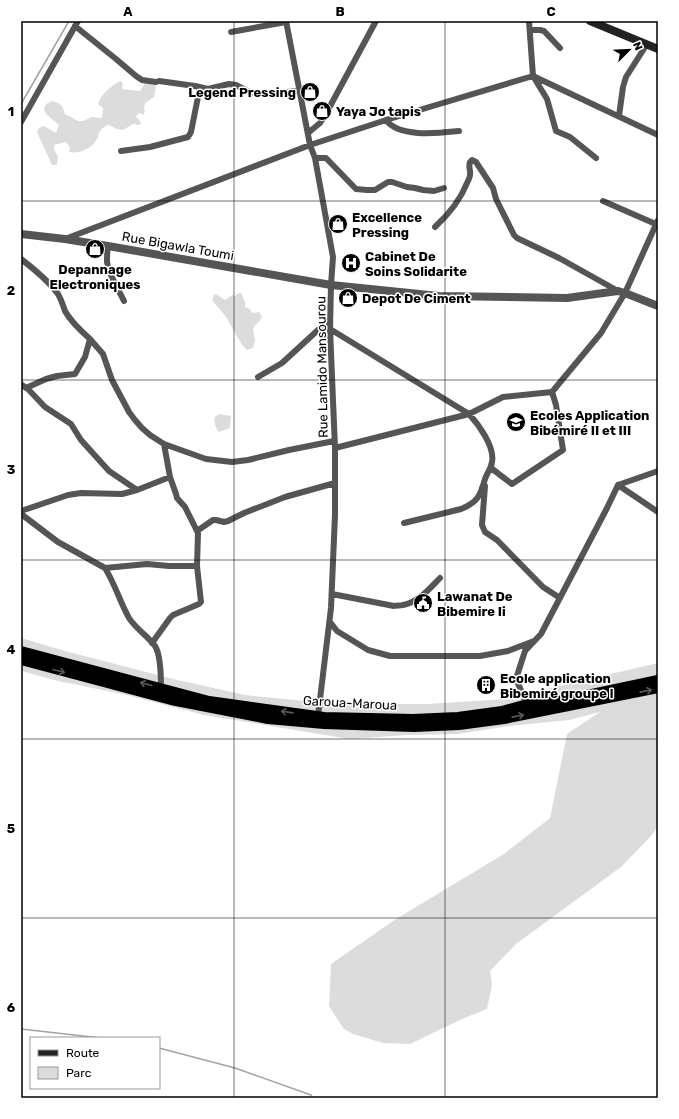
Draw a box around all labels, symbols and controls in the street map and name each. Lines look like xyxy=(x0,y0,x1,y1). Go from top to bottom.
text: A xyxy=(123,4,133,19)
text: B xyxy=(335,4,345,19)
text: C xyxy=(546,4,556,19)
north arrow xyxy=(609,30,649,70)
text: N xyxy=(630,40,645,52)
shop icon: Legend Pressing xyxy=(299,81,321,103)
place label: Legend Pressing xyxy=(188,85,296,100)
shop icon: Yaya Jo tapis xyxy=(311,100,333,122)
text: 1 xyxy=(8,104,14,119)
place label: Yaya Jo tapis xyxy=(336,104,421,119)
place label: Excellence Pressing xyxy=(352,210,422,240)
shop icon: Excellence Pressing xyxy=(327,213,349,235)
street label: Rue Bigawla Toumi xyxy=(121,229,235,264)
shop icon: Depannage Electroniques xyxy=(84,238,106,260)
place label: Cabinet De Soins Solidarite xyxy=(365,249,467,279)
hospital icon: Cabinet De Soins Solidarite xyxy=(340,252,362,274)
place label: Depannage Electroniques xyxy=(50,262,140,292)
text: 2 xyxy=(7,283,15,298)
shop icon: Depot De Ciment xyxy=(337,287,359,309)
place label: Depot De Ciment xyxy=(362,291,471,306)
street label: Rue Lamido Mansourou xyxy=(313,296,331,438)
place label: Ecoles Application Bibémiré II et III xyxy=(530,408,649,438)
school or university icon: Ecoles Application Bibémiré II et III xyxy=(505,411,527,433)
text: 3 xyxy=(7,462,16,477)
place label: Lawanat De Bibemire Ii xyxy=(437,589,513,619)
public building icon: Lawanat De Bibemire Ii xyxy=(412,592,434,614)
text: 4 xyxy=(7,642,16,657)
one-way arrow xyxy=(52,667,65,675)
place label: Ecole application Bibemiré groupe l xyxy=(500,671,614,701)
building icon: Ecole application Bibemiré groupe l xyxy=(475,674,497,696)
one-way arrow xyxy=(140,680,153,687)
one-way arrow xyxy=(639,687,652,695)
street label: Garoua-Maroua xyxy=(303,693,397,713)
one-way arrow xyxy=(281,708,294,716)
one-way arrow xyxy=(511,712,524,720)
text: 5 xyxy=(7,821,15,836)
text: 6 xyxy=(7,1000,16,1015)
legend xyxy=(30,1037,160,1089)
text: Route xyxy=(66,1046,100,1060)
text: Parc xyxy=(66,1066,92,1080)

